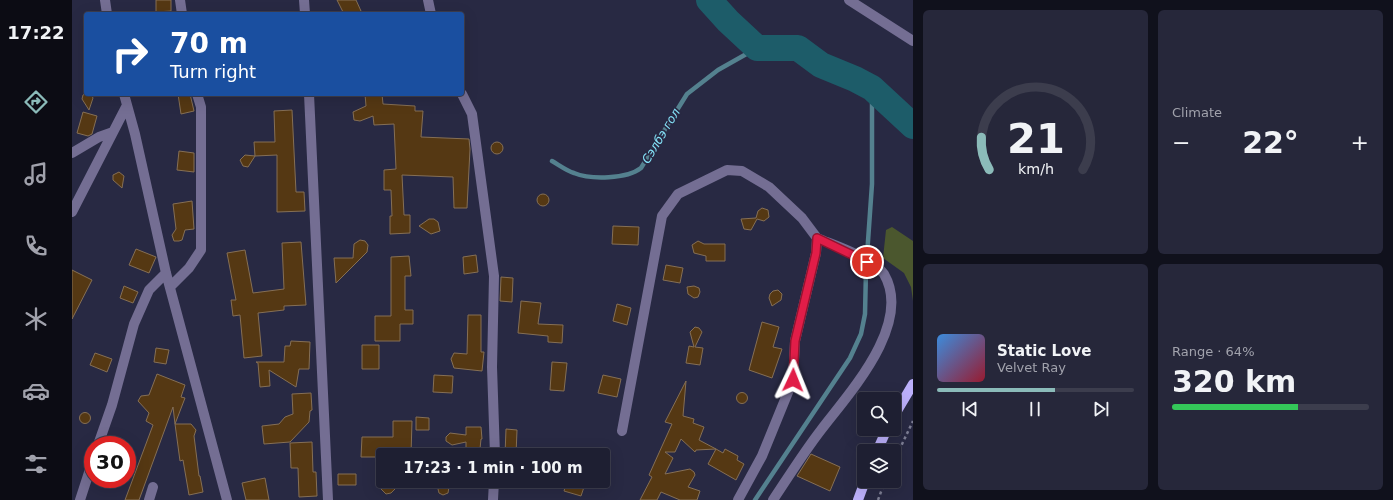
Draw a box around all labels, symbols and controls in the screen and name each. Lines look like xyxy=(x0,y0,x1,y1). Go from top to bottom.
text: 17:22 xyxy=(7,22,65,43)
text: 70 m xyxy=(170,27,248,60)
icon: right xyxy=(104,28,156,80)
text: Turn right xyxy=(170,61,256,82)
icon: directions xyxy=(22,88,50,116)
text: Climate xyxy=(1172,105,1222,120)
water label: Сэлбэ гол xyxy=(639,106,683,166)
text: 21 xyxy=(1007,114,1064,163)
text: 22° xyxy=(1242,125,1299,160)
text: − xyxy=(1172,130,1190,155)
text: + xyxy=(1351,130,1369,155)
icon: music xyxy=(22,160,50,188)
text: km/h xyxy=(1017,161,1054,177)
icon: phone xyxy=(22,232,50,260)
pin xyxy=(850,245,884,279)
icon: arrive xyxy=(856,251,878,273)
icon: climate xyxy=(22,305,50,333)
text: Static Love xyxy=(997,342,1091,360)
text: Range · 64% xyxy=(1172,344,1255,359)
position arrow xyxy=(772,359,814,401)
text: Velvet Ray xyxy=(997,360,1066,375)
text: 320 km xyxy=(1172,364,1296,399)
icon: car xyxy=(22,377,50,405)
map controls xyxy=(857,392,901,488)
button: search xyxy=(857,392,901,436)
icon: previous xyxy=(959,398,981,420)
icon: pause xyxy=(1024,398,1046,420)
icon: next xyxy=(1090,398,1112,420)
speed limit sign: 30 xyxy=(84,436,136,488)
button: layers xyxy=(857,444,901,488)
icon: filters xyxy=(22,450,50,478)
text: 17:23 · 1 min · 100 m xyxy=(403,459,583,477)

